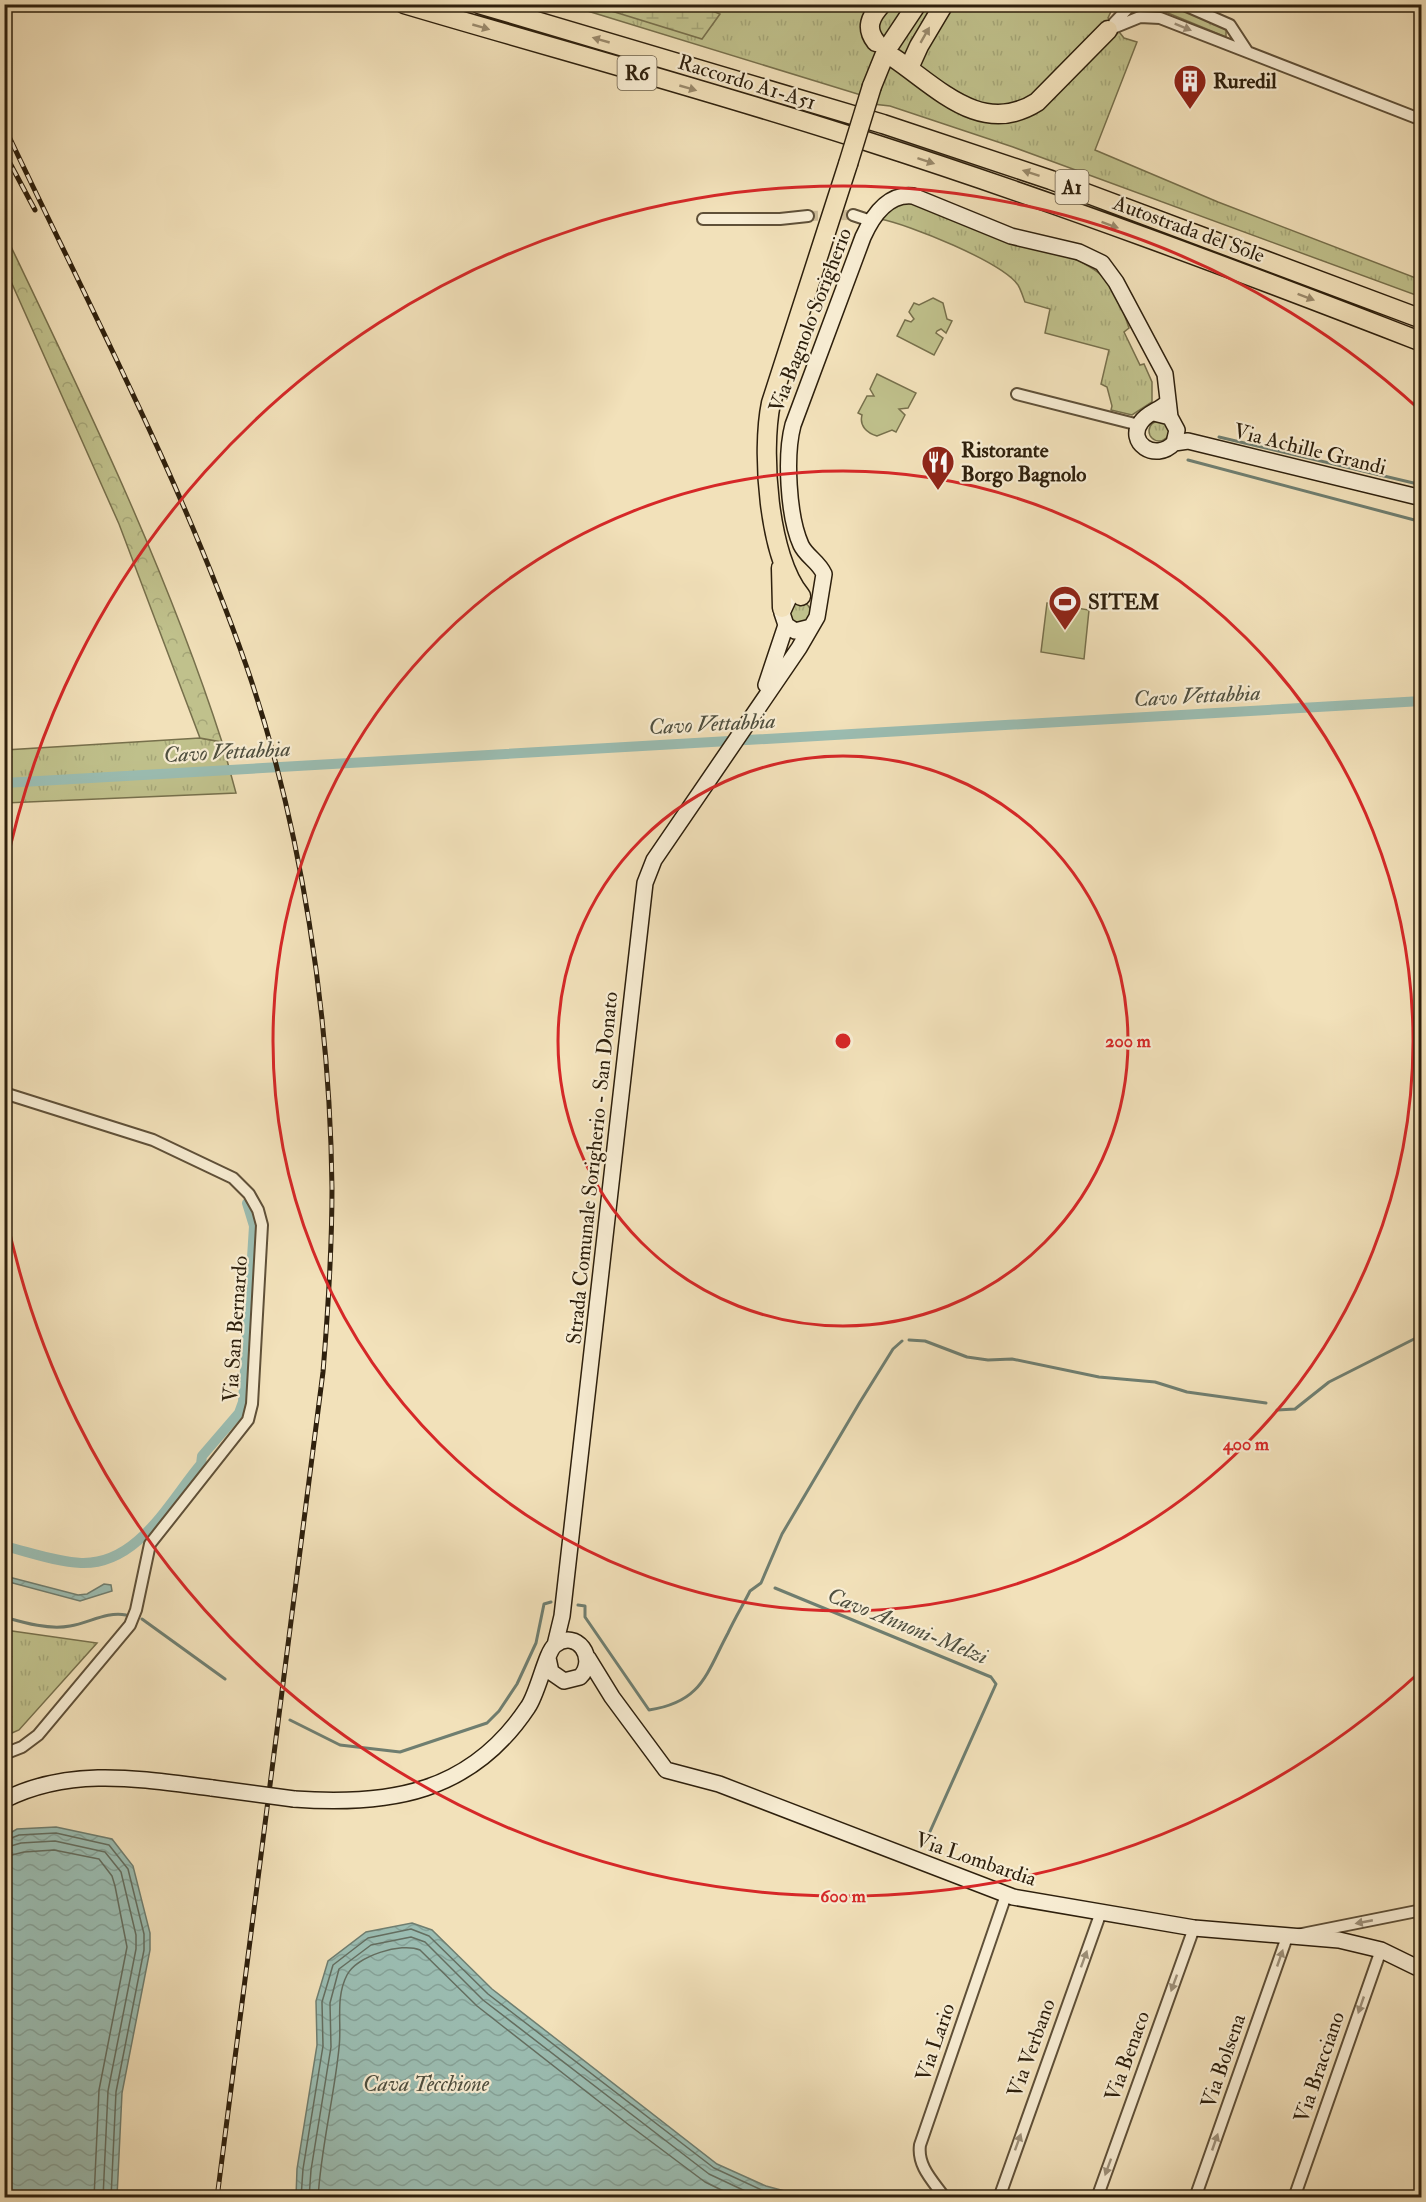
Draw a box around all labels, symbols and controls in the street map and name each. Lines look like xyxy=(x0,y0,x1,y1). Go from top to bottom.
one-way arrow xyxy=(472,23,490,32)
one-way arrow xyxy=(1174,23,1192,32)
one-way arrow xyxy=(920,26,930,43)
one-way arrow xyxy=(592,35,610,44)
street label: Raccordo A1-A51 xyxy=(675,49,819,116)
road number: R6 xyxy=(618,56,656,90)
building icon: Ruredil xyxy=(1172,63,1208,110)
place label: Ruredil xyxy=(1213,68,1277,95)
one-way arrow xyxy=(679,84,697,93)
one-way arrow xyxy=(917,157,935,167)
one-way arrow xyxy=(1022,168,1040,177)
road number: A1 xyxy=(1056,170,1088,204)
street label: Autostrada del Sole xyxy=(1108,189,1269,269)
one-way arrow xyxy=(1101,220,1119,230)
street label: Via Bagnolo Sorigherio xyxy=(763,224,858,416)
one-way arrow xyxy=(1297,293,1315,302)
street label: Via Achille Grandi xyxy=(1231,417,1389,482)
place label: Ristorante Borgo Bagnolo xyxy=(961,437,1086,488)
restaurant icon: Ristorante Borgo Bagnolo xyxy=(920,444,956,491)
sports icon: SITEM xyxy=(1047,584,1083,631)
place label: SITEM xyxy=(1088,589,1159,616)
water label: Cavo Vettabbia xyxy=(1133,679,1261,713)
water label: Cavo Vettabbia xyxy=(648,707,776,741)
water label: Cavo Vettabbia xyxy=(163,735,291,769)
street label: Strada Comunale Sorigherio - San Donato xyxy=(561,990,624,1346)
text: 200 m xyxy=(1105,1030,1152,1053)
centre of rings xyxy=(833,1031,853,1051)
street label: Via San Bernardo xyxy=(217,1255,254,1403)
text: 400 m xyxy=(1222,1433,1270,1456)
water label: Cavo Annoni-Melzi xyxy=(823,1581,992,1671)
street label: Via Lombardia xyxy=(912,1826,1040,1893)
text: 600 m xyxy=(820,1885,867,1908)
one-way arrow xyxy=(1354,1918,1373,1927)
one-way arrow xyxy=(1275,1949,1285,1967)
one-way arrow xyxy=(1080,1950,1090,1968)
one-way arrow xyxy=(1169,1975,1179,1993)
street label: Via Verbano xyxy=(1001,1995,1062,2101)
one-way arrow xyxy=(1356,1996,1366,2014)
street label: Via Lario xyxy=(910,2000,961,2085)
street label: Via Benaco xyxy=(1099,2007,1156,2105)
street label: Via Bracciano xyxy=(1288,2008,1351,2126)
street label: Via Bolsena xyxy=(1195,2010,1252,2112)
water label: Cava Tecchione xyxy=(363,2070,490,2098)
one-way arrow xyxy=(1014,2133,1024,2151)
one-way arrow xyxy=(1210,2133,1220,2151)
one-way arrow xyxy=(1103,2158,1113,2176)

